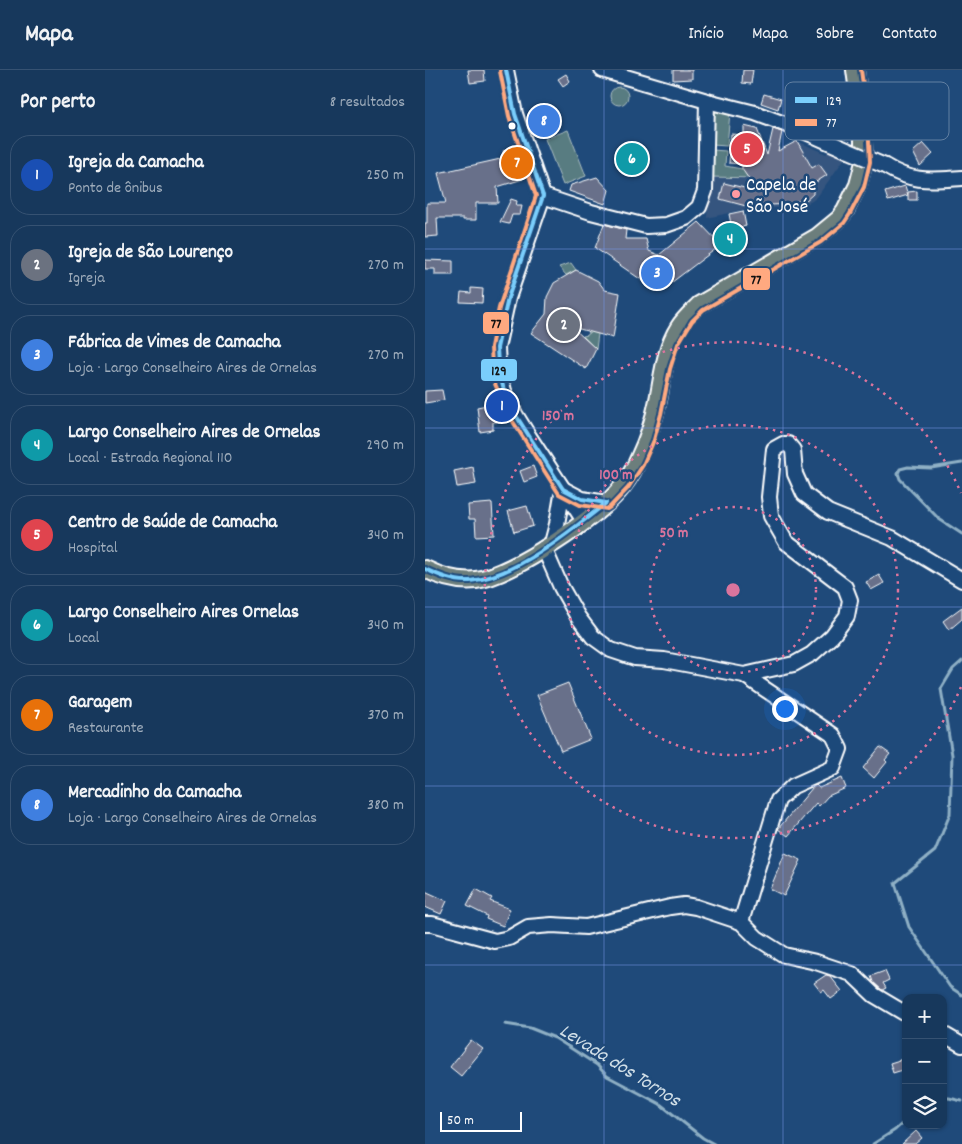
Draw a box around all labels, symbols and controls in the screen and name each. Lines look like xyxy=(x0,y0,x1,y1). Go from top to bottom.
text: Mapa xyxy=(25,18,73,52)
text: Início xyxy=(688,22,724,47)
text: Mapa xyxy=(752,22,788,47)
text: Sobre xyxy=(816,22,854,47)
text: Contato xyxy=(882,22,937,47)
legend xyxy=(785,82,949,140)
text: Por perto xyxy=(20,88,95,118)
text: 8 resultados xyxy=(330,91,405,114)
text: 129 xyxy=(826,92,842,112)
pin: 8 xyxy=(528,102,560,140)
text: 77 xyxy=(826,114,837,134)
unlabelled marker xyxy=(507,121,517,131)
pin: 5 xyxy=(731,130,763,168)
pin: 6 xyxy=(616,140,648,178)
pin: 7 xyxy=(501,144,533,182)
text: Igreja da Camacha xyxy=(68,150,204,177)
text: 1 xyxy=(35,164,39,187)
text: 250 m xyxy=(366,164,404,187)
place label: Capela de São José xyxy=(746,173,816,222)
text: Ponto de ônibus xyxy=(68,177,163,200)
marker: Capela de São José xyxy=(730,188,742,200)
pin: 4 xyxy=(714,220,746,258)
text: Igreja de São Lourenço xyxy=(68,240,233,267)
text: 2 xyxy=(34,254,41,277)
text: 270 m xyxy=(368,254,404,277)
pin: 3 xyxy=(641,254,673,292)
text: Igreja xyxy=(68,267,105,290)
line badge: 77 xyxy=(742,267,771,291)
text: 77 xyxy=(751,271,762,291)
pin: 2 xyxy=(548,306,580,344)
line badge: 77 xyxy=(482,311,510,335)
text: 77 xyxy=(491,315,502,335)
text: Fábrica de Vimes de Camacha xyxy=(68,330,281,357)
text: 3 xyxy=(33,344,41,367)
text: 270 m xyxy=(368,344,404,367)
text: Loja · Largo Conselheiro Aires de Ornelas xyxy=(68,357,317,380)
line badge: 129 xyxy=(480,358,518,382)
text: 129 xyxy=(491,362,507,382)
pin: 1 xyxy=(486,387,518,425)
text: 150 m xyxy=(542,406,574,428)
text: Largo Conselheiro Aires de Ornelas xyxy=(68,420,321,447)
text: 4 xyxy=(34,434,40,457)
text: 290 m xyxy=(366,434,404,457)
text: Local · Estrada Regional 110 xyxy=(68,447,232,470)
text: 100 m xyxy=(599,465,633,487)
text: Centro de Saúde de Camacha xyxy=(68,510,277,537)
text: 50 m xyxy=(660,523,688,545)
text: 5 xyxy=(33,524,41,547)
text: 340 m xyxy=(367,524,404,547)
text: Hospital xyxy=(68,537,118,560)
centre of rings xyxy=(724,581,742,599)
text: Largo Conselheiro Aires Ornelas xyxy=(68,600,299,627)
text: 6 xyxy=(33,614,41,637)
text: 340 m xyxy=(367,614,404,637)
text: Local xyxy=(68,627,99,650)
text: Garagem xyxy=(68,690,132,717)
your location xyxy=(772,696,798,722)
text: 7 xyxy=(34,704,40,727)
text: 370 m xyxy=(367,704,404,727)
text: Restaurante xyxy=(68,717,144,740)
text: Mercadinho da Camacha xyxy=(68,780,241,807)
text: 8 xyxy=(34,794,40,817)
text: 380 m xyxy=(367,794,404,817)
text: Loja · Largo Conselheiro Aires de Ornelas xyxy=(68,807,317,830)
map controls xyxy=(902,994,947,1129)
button: + xyxy=(902,994,947,1039)
water label: Levada dos Tornos xyxy=(553,1018,686,1115)
button: − xyxy=(902,1039,947,1084)
button: layers xyxy=(902,1084,947,1129)
scale bar xyxy=(440,1109,523,1132)
text: 50 m xyxy=(447,1111,474,1131)

